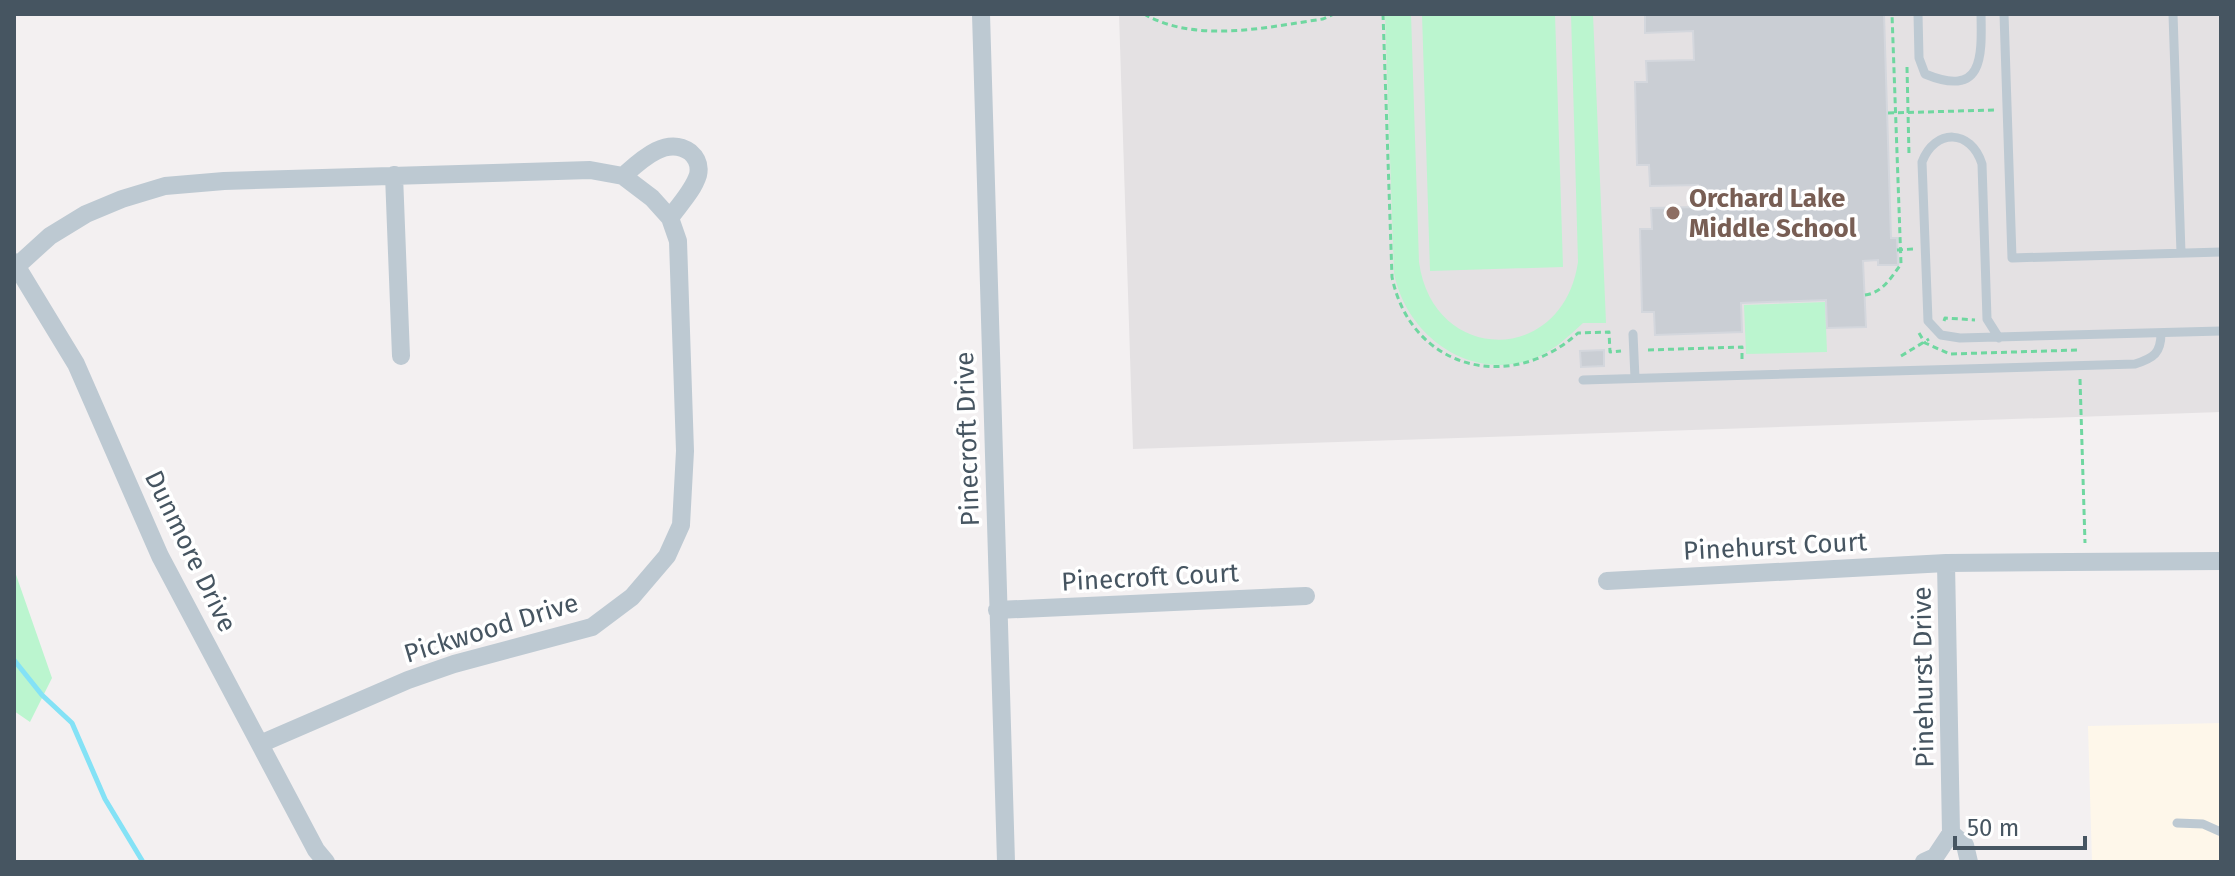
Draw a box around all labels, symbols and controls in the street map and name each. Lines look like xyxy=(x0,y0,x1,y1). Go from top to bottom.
place label: Orchard Lake Middle School xyxy=(1689,183,1857,244)
marker: Orchard Lake Middle School xyxy=(1664,204,1682,222)
street label: Pinecroft Drive xyxy=(949,351,986,527)
street label: Dunmore Drive xyxy=(138,465,243,637)
street label: Pinehurst Court xyxy=(1682,526,1868,567)
street label: Pinecroft Court xyxy=(1061,557,1240,598)
street label: Pinehurst Drive xyxy=(1906,586,1941,768)
street label: Pickwood Drive xyxy=(400,587,582,670)
scale bar xyxy=(1955,800,2085,850)
text: 50 m xyxy=(1967,814,2019,842)

